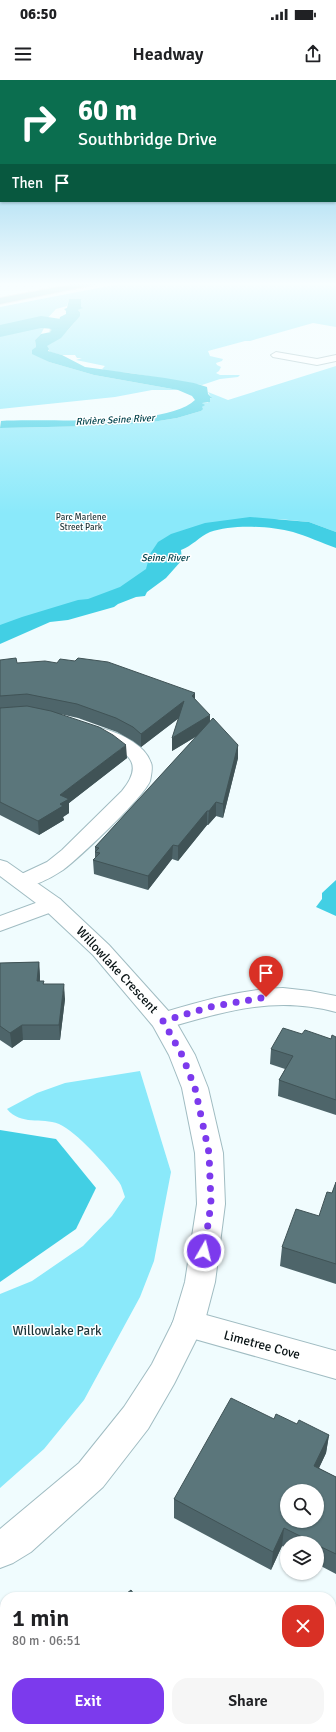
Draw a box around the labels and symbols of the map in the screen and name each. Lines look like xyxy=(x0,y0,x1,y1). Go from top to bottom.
water label: Rivière Seine River xyxy=(75,412,156,428)
park label: Parc Marlene Street Park xyxy=(56,512,107,533)
water label: Seine River xyxy=(141,552,190,564)
street label: Willowlake Crescent xyxy=(73,923,162,1017)
pin xyxy=(249,956,283,997)
position arrow xyxy=(183,1230,225,1272)
park label: Willowlake Park xyxy=(12,1323,102,1339)
street label: Limetree Cove xyxy=(222,1327,302,1363)

